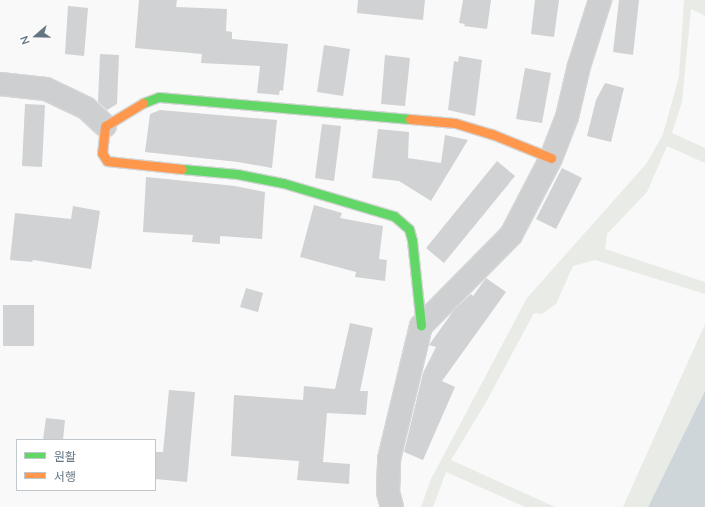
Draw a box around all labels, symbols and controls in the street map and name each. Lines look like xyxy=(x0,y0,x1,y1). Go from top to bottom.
north arrow xyxy=(16,16,56,56)
text: N xyxy=(17,34,33,46)
legend xyxy=(16,439,156,491)
text: 원활 xyxy=(54,449,76,464)
text: 서행 xyxy=(54,469,76,484)

